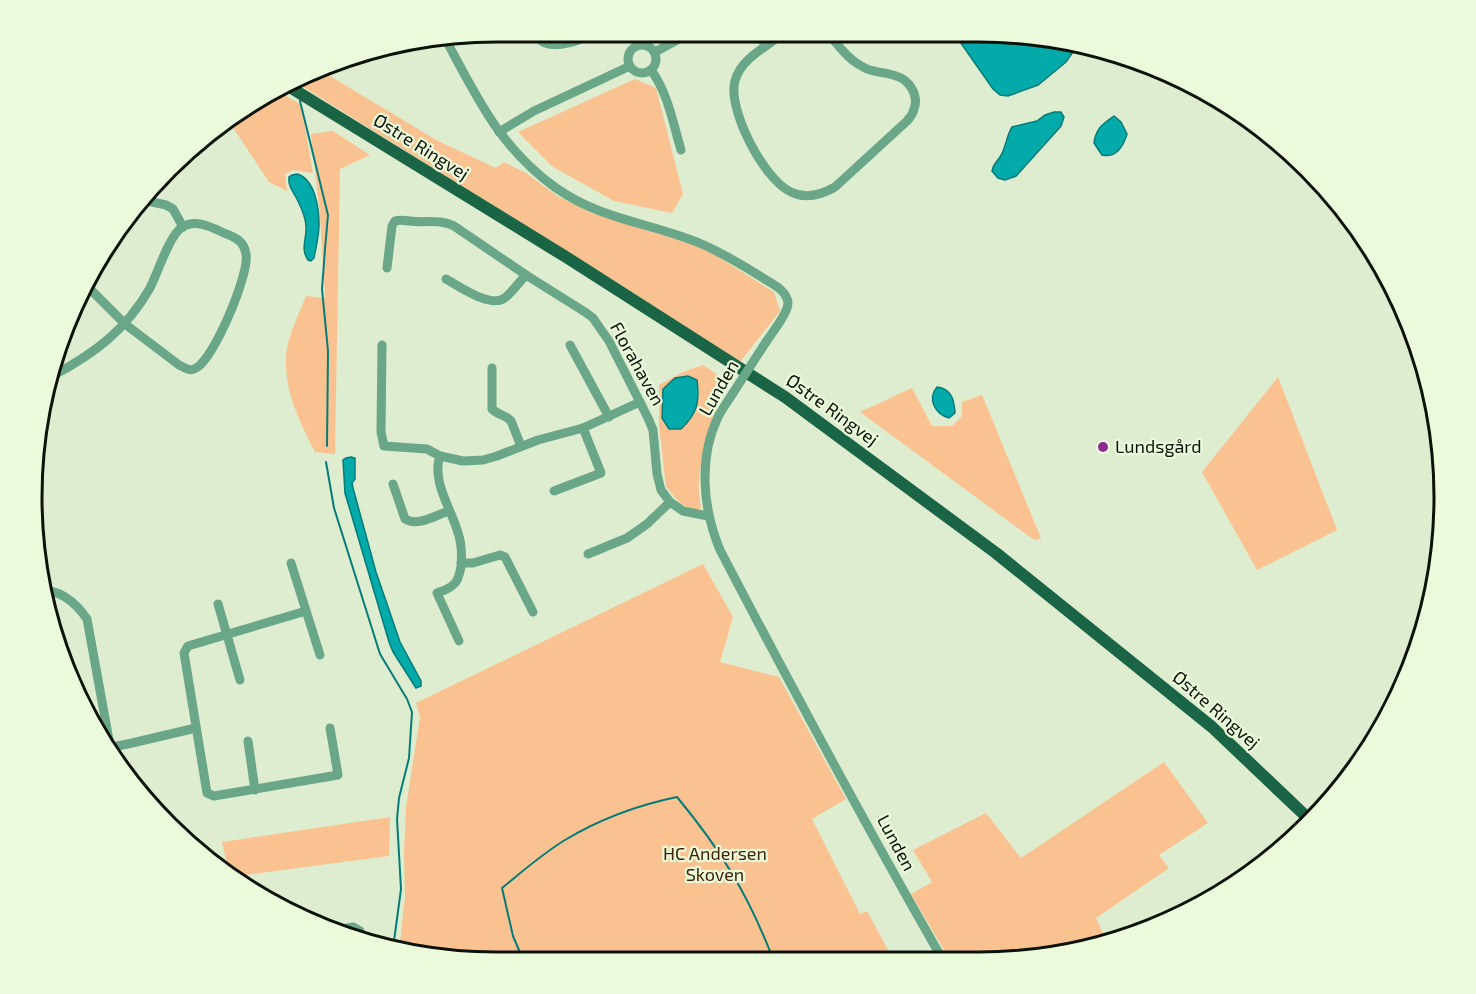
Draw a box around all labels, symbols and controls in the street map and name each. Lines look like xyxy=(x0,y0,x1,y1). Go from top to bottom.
street label: Østre Ringvej xyxy=(370,108,473,184)
street label: Florahaven xyxy=(606,318,670,409)
street label: Lunden xyxy=(694,356,743,419)
street label: Østre Ringvej xyxy=(782,368,883,450)
place label: Lundsgård xyxy=(1115,435,1202,457)
marker: Lundsgård xyxy=(1096,440,1110,454)
street label: Østre Ringvej xyxy=(1169,665,1265,753)
street label: Lunden xyxy=(873,811,921,874)
park label: HC Andersen Skoven xyxy=(663,842,767,885)

